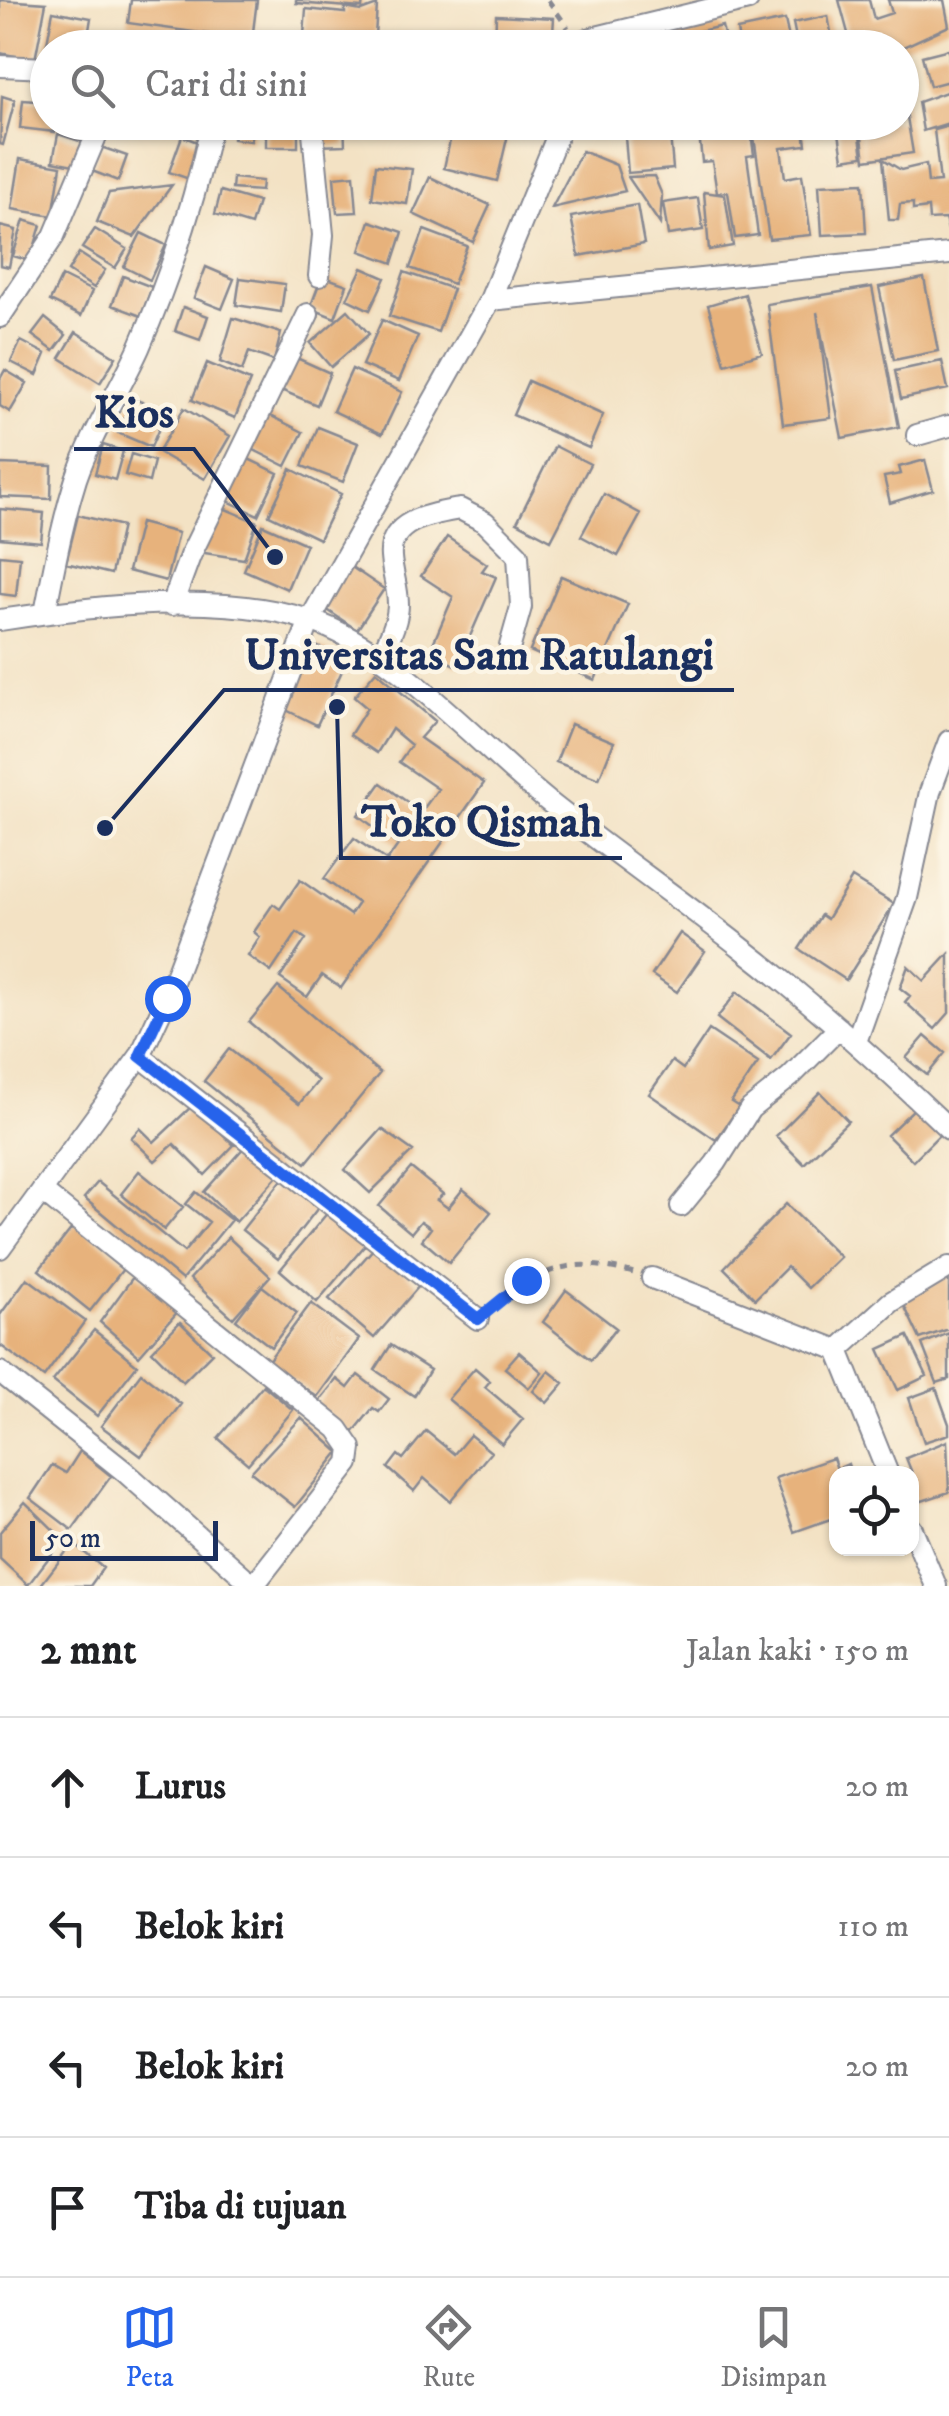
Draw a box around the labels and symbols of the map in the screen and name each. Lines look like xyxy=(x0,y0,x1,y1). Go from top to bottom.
callout: Kios xyxy=(74,374,194,449)
text: Kios xyxy=(94,386,174,442)
callout: Universitas Sam Ratulangi xyxy=(224,615,734,690)
text: Universitas Sam Ratulangi xyxy=(244,628,714,684)
callout: Toko Qismah xyxy=(341,783,622,858)
text: Toko Qismah xyxy=(361,795,603,851)
route start xyxy=(145,976,191,1022)
route end xyxy=(504,1258,550,1304)
scale bar xyxy=(30,1516,218,1560)

